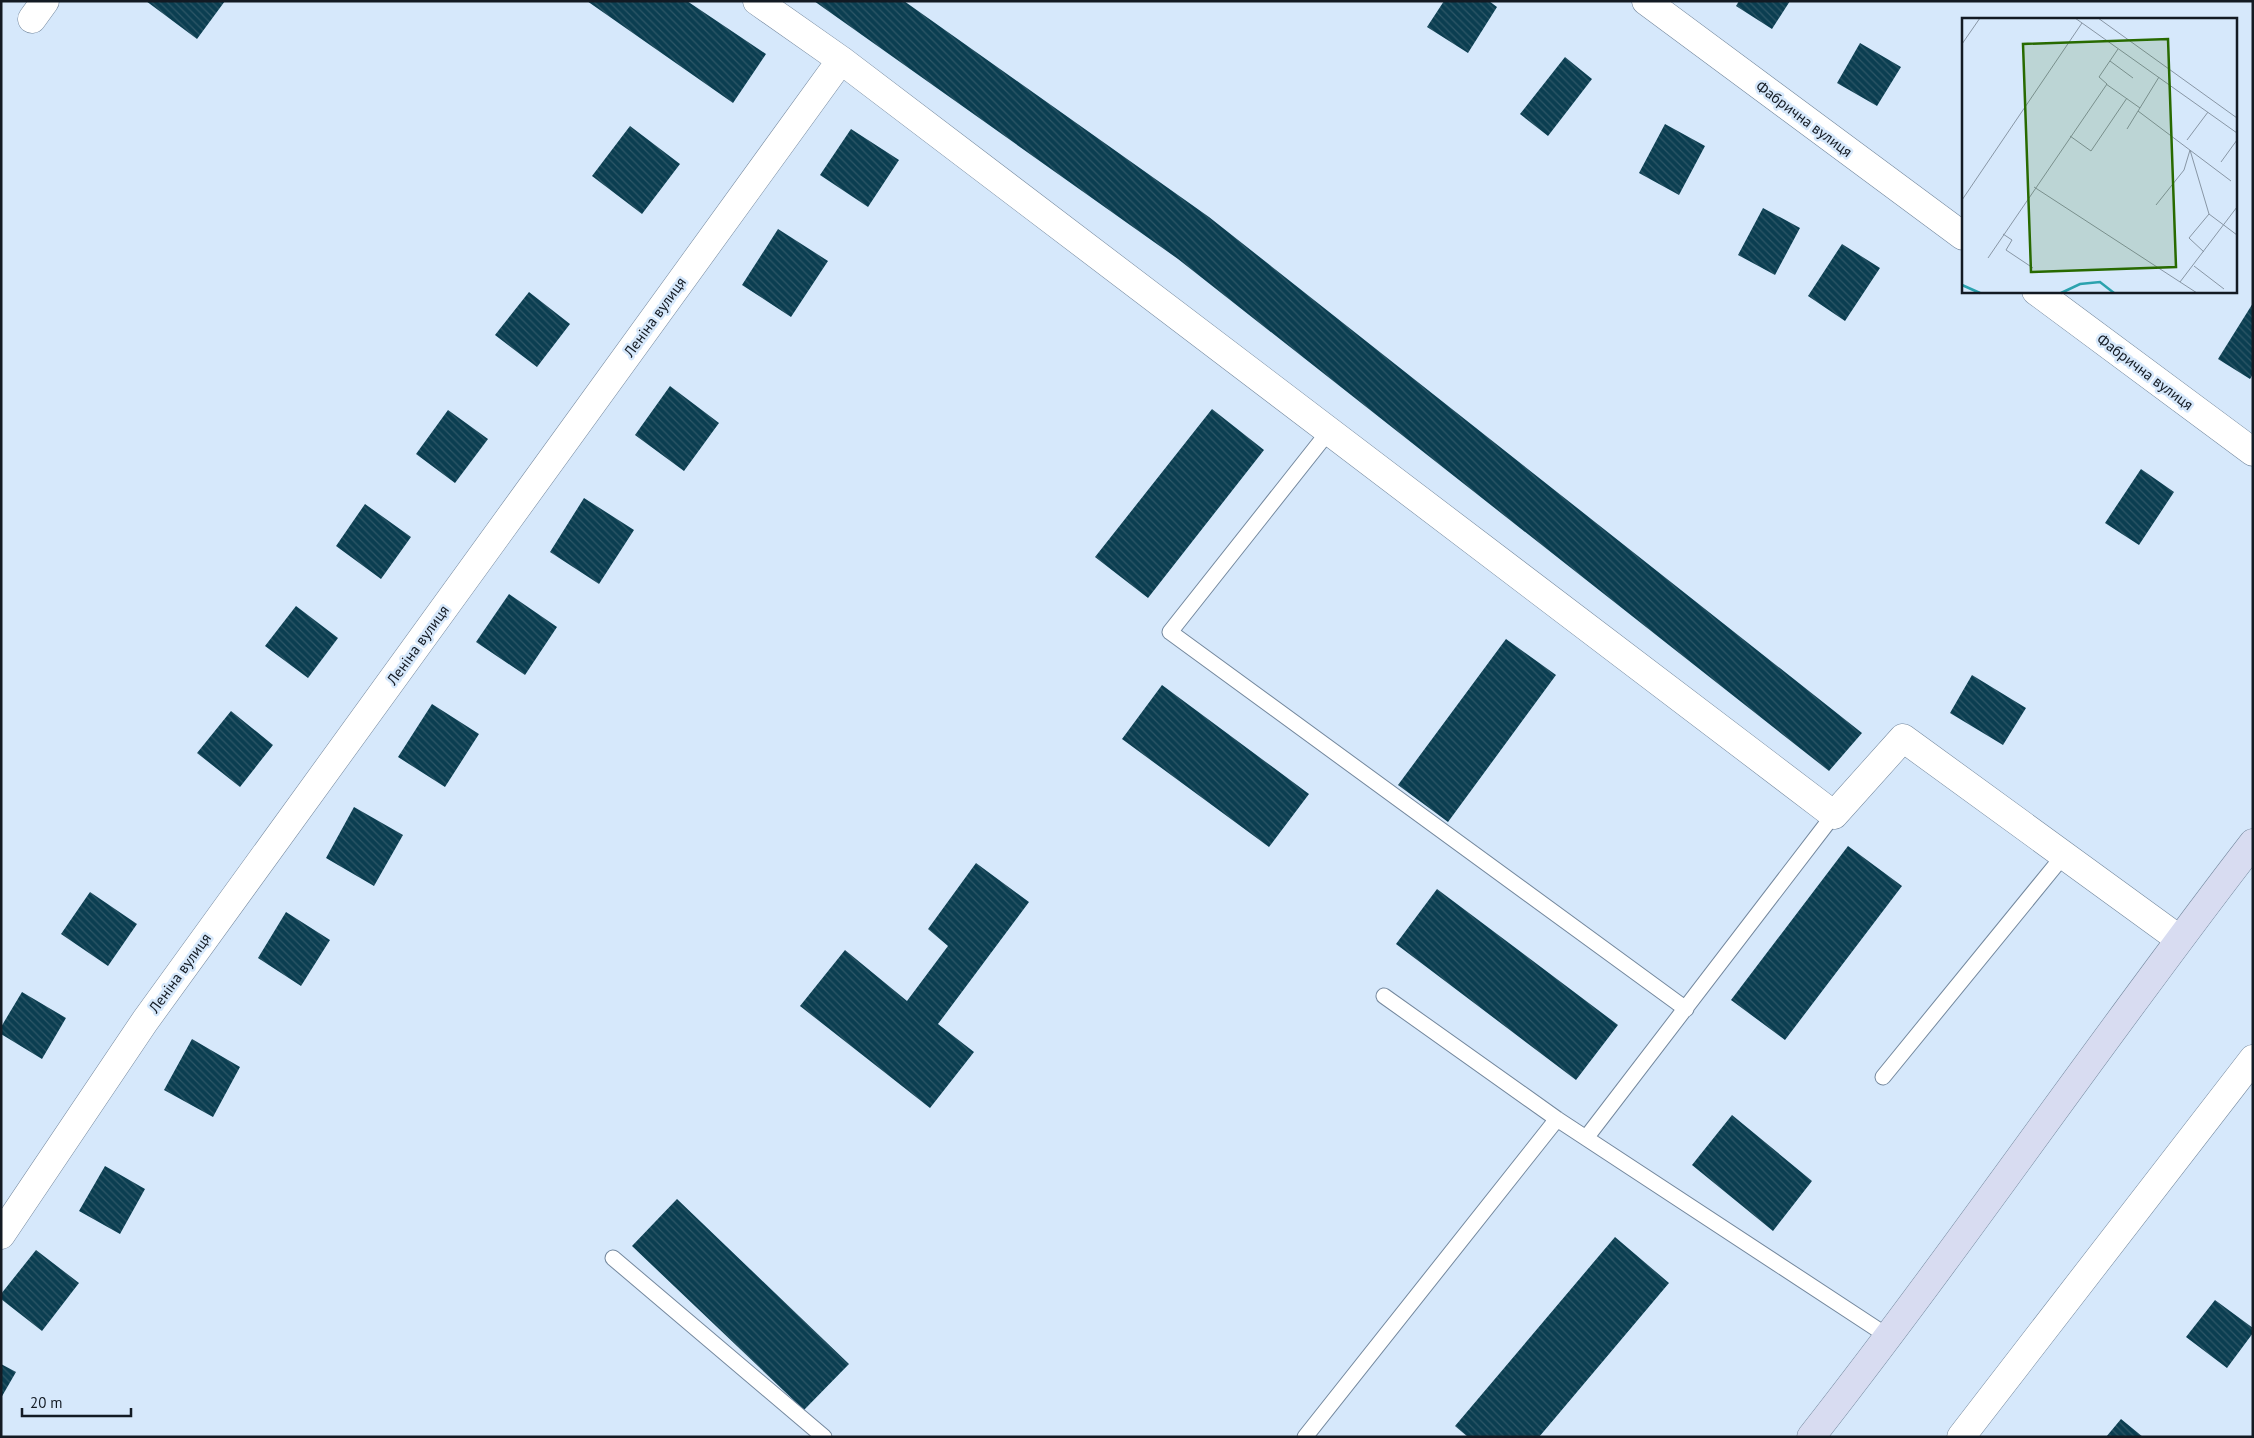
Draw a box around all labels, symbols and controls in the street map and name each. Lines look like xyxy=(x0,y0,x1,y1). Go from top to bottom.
inset map xyxy=(1962,18,2236,292)
street label: Фабрична вулиця xyxy=(1752,76,1856,161)
street label: Леніна вулиця xyxy=(619,273,690,361)
street label: Фабрична вулиця xyxy=(2093,329,2197,414)
street label: Леніна вулиця xyxy=(382,601,453,689)
street label: Леніна вулиця xyxy=(144,929,215,1017)
scale bar xyxy=(22,1386,131,1418)
text: 20 m xyxy=(30,1393,63,1412)

